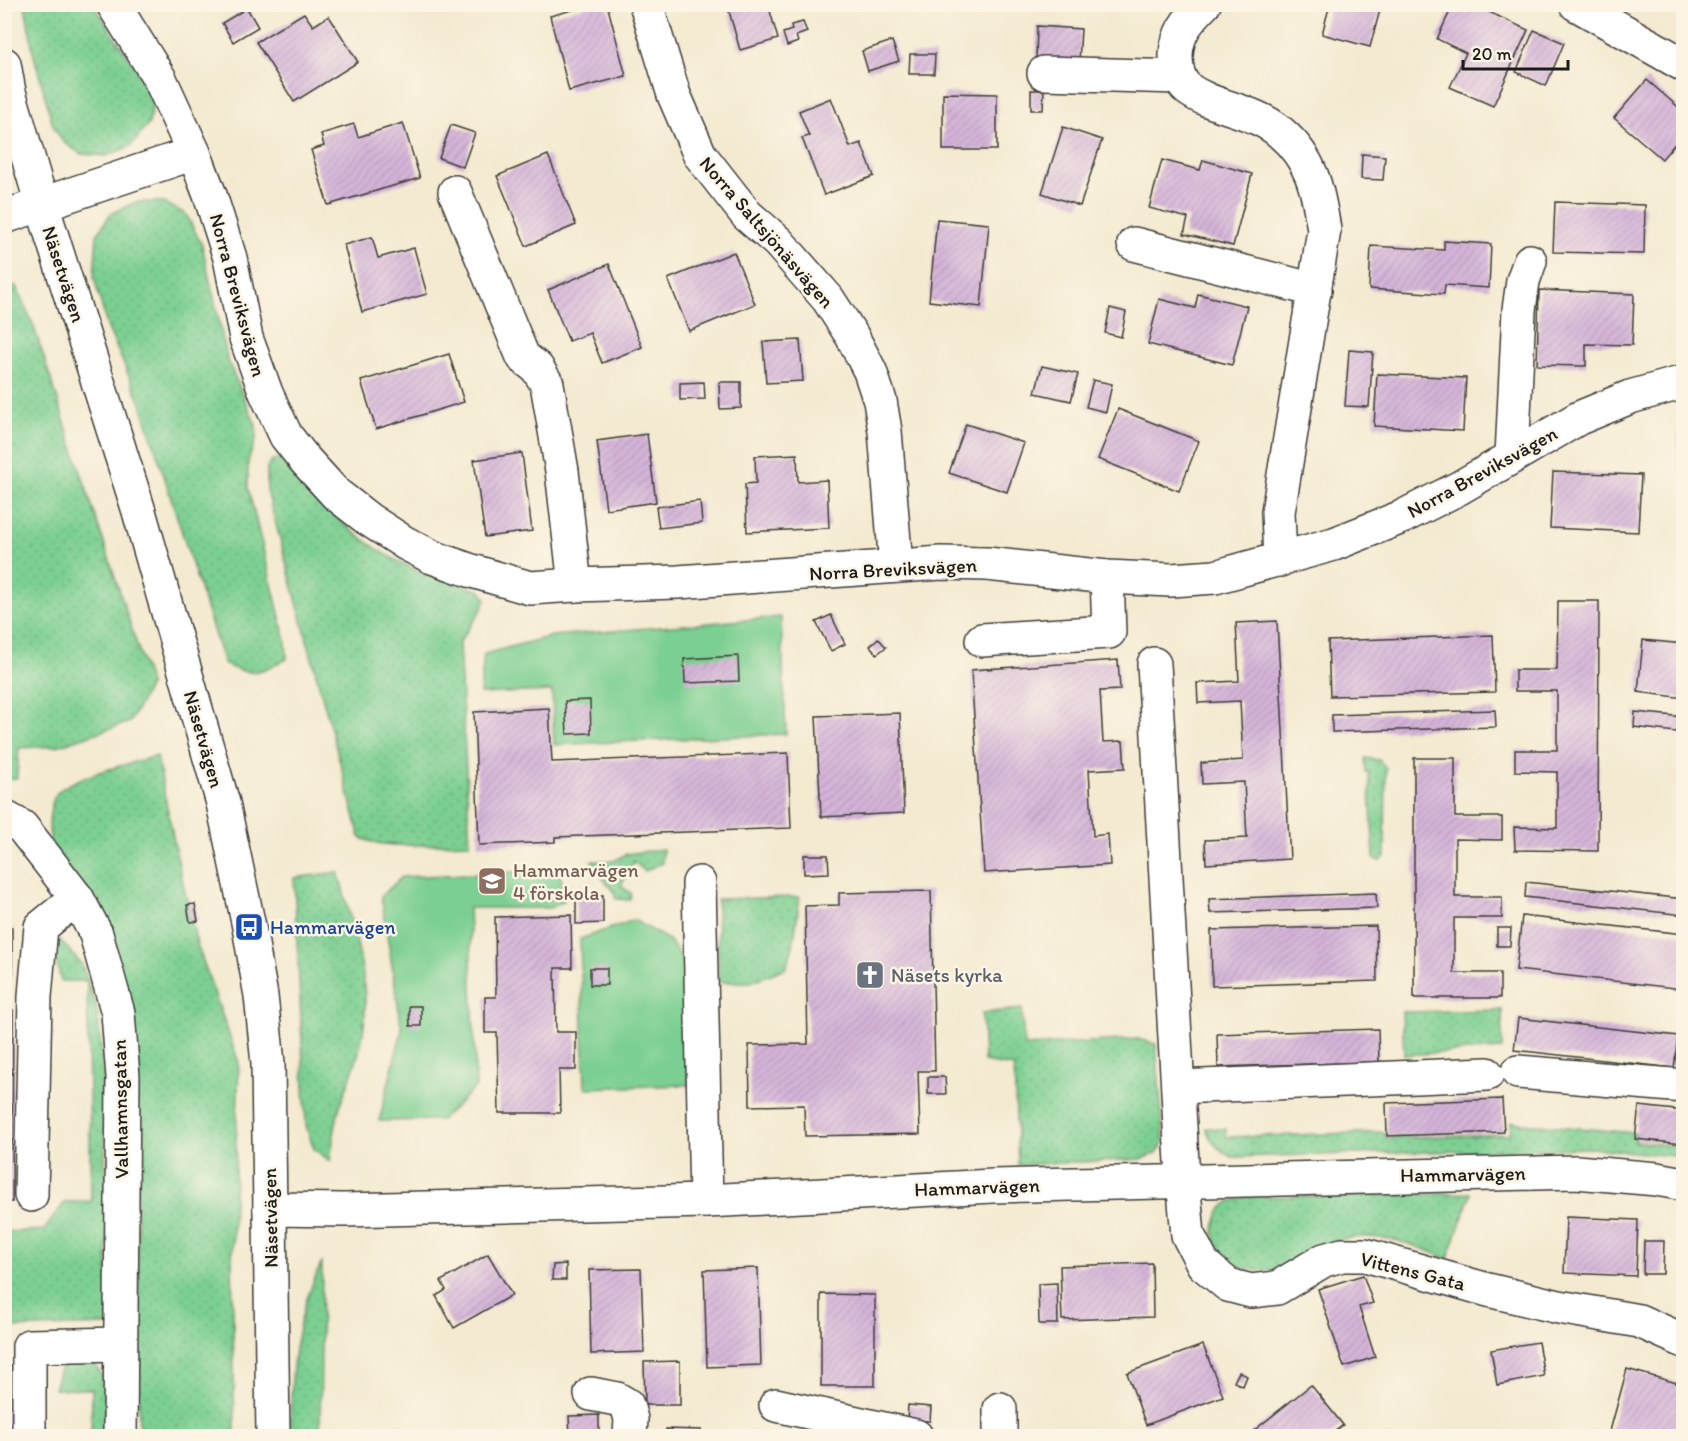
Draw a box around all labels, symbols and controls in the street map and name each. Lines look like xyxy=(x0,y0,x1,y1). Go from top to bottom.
scale bar xyxy=(1463,33,1568,71)
text: 20 m xyxy=(1472,43,1512,65)
street label: Norra Saltsjönäsvägen xyxy=(695,151,840,313)
street label: Norra Breviksvägen xyxy=(205,211,271,379)
street label: Näsetvägen xyxy=(37,223,91,326)
street label: Norra Breviksvägen xyxy=(1403,421,1561,523)
street label: Norra Breviksvägen xyxy=(809,553,977,585)
street label: Näsetvägen xyxy=(179,688,229,791)
place label: Hammarvägen 4 förskola xyxy=(513,858,639,905)
school or university icon: Hammarvägen 4 förskola xyxy=(476,865,508,897)
bus stop icon: Hammarvägen xyxy=(233,911,265,943)
place label: Hammarvägen xyxy=(270,915,396,939)
church icon: Näsets kyrka xyxy=(854,959,886,991)
place label: Näsets kyrka xyxy=(891,963,1003,987)
street label: Vallhamnsgatan xyxy=(107,1039,133,1179)
street label: Hammarvägen xyxy=(1400,1161,1526,1187)
street label: Näsetvägen xyxy=(257,1167,283,1268)
street label: Hammarvägen xyxy=(914,1173,1040,1201)
street label: Vittens Gata xyxy=(1358,1246,1469,1296)

